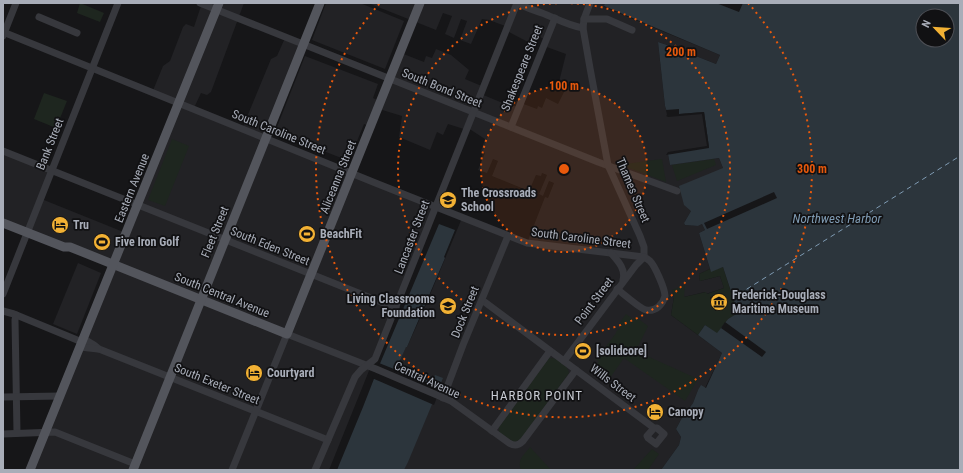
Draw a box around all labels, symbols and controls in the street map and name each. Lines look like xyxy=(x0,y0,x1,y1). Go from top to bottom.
north arrow xyxy=(915,8,955,48)
text: N xyxy=(919,18,934,30)
street label: Shakespeare Street xyxy=(498,23,546,113)
text: 200 m xyxy=(666,45,696,59)
street label: South Bond Street xyxy=(400,66,485,111)
text: 100 m xyxy=(549,79,579,93)
street label: South Caroline Street xyxy=(230,107,328,157)
street label: Bank Street xyxy=(33,116,67,172)
street label: Aliceanna Street xyxy=(317,138,359,216)
street label: Eastern Avenue xyxy=(112,151,152,225)
street label: Thames Street xyxy=(613,156,653,225)
centre of rings xyxy=(557,162,571,176)
text: 300 m xyxy=(797,162,827,176)
place label: The Crossroads School xyxy=(461,186,537,214)
school or university icon: The Crossroads School xyxy=(438,190,458,210)
street label: Lancaster Street xyxy=(392,198,433,276)
street label: Fleet Street xyxy=(198,204,232,260)
water label: Northwest Harbor xyxy=(793,211,883,226)
hotel icon: Tru xyxy=(50,215,70,235)
place label: Tru xyxy=(73,218,89,232)
street label: South Eden Street xyxy=(228,224,312,268)
sports icon: BeachFit xyxy=(297,224,317,244)
street label: South Caroline Street xyxy=(530,225,632,251)
place label: BeachFit xyxy=(320,227,362,241)
sports icon: Five Iron Golf xyxy=(92,232,112,252)
place label: Five Iron Golf xyxy=(115,235,179,249)
street label: South Central Avenue xyxy=(172,270,272,321)
street label: Point Street xyxy=(572,274,617,327)
street label: Dock Street xyxy=(448,284,482,340)
place label: Frederick-Douglass Maritime Museum xyxy=(732,288,826,316)
place label: Living Classrooms Foundation xyxy=(347,292,436,320)
museum icon: Frederick-Douglass Maritime Museum xyxy=(709,292,729,312)
school or university icon: Living Classrooms Foundation xyxy=(438,296,458,316)
sports icon: [solidcore] xyxy=(573,341,593,361)
place label: [solidcore] xyxy=(596,343,647,358)
street label: Central Avenue xyxy=(392,359,462,402)
street label: South Exeter Street xyxy=(172,361,262,408)
street label: Wills Street xyxy=(587,361,639,405)
hotel icon: Courtyard xyxy=(244,363,264,383)
place label: Courtyard xyxy=(267,366,314,380)
district label: HARBOR POINT xyxy=(491,388,583,403)
hotel icon: Canopy xyxy=(645,402,665,422)
place label: Canopy xyxy=(668,405,704,419)

